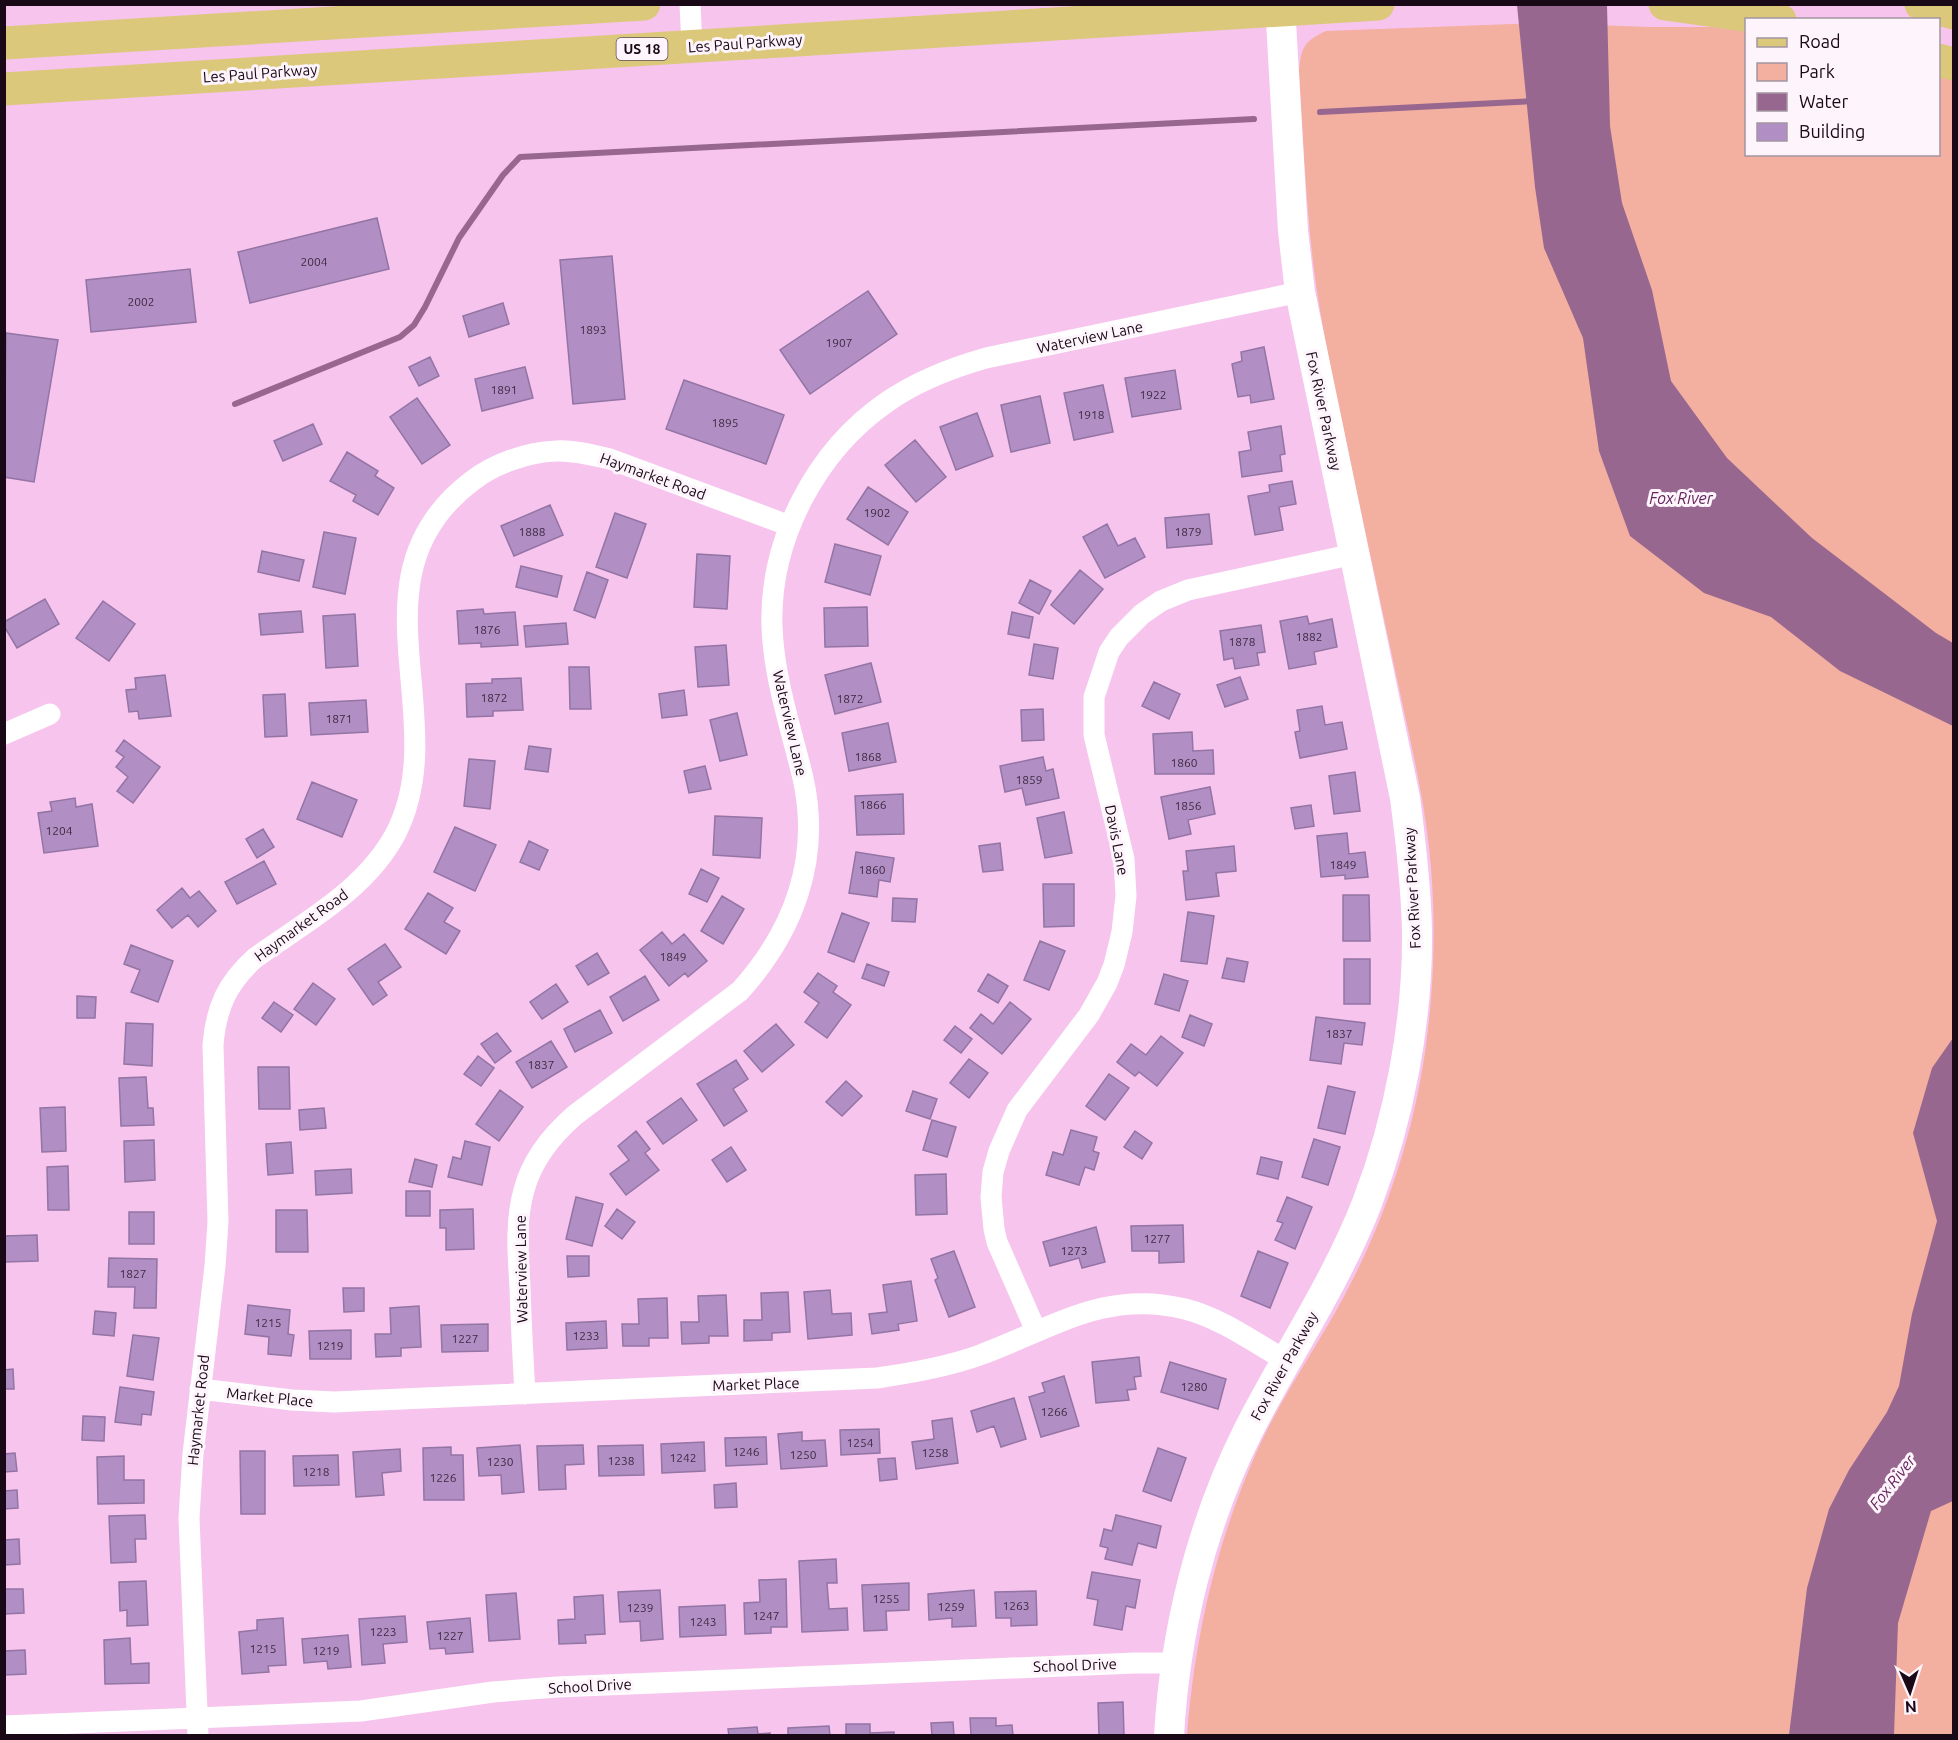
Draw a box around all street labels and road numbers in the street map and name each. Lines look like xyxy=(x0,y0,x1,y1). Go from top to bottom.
street label: Les Paul Parkway xyxy=(687,31,803,55)
road number: US 18 xyxy=(616,38,668,60)
street label: Les Paul Parkway xyxy=(202,61,318,85)
street label: Waterview Lane xyxy=(1035,317,1145,357)
street label: Fox River Parkway xyxy=(1303,350,1345,472)
street label: Haymarket Road xyxy=(598,449,708,503)
street label: Waterview Lane xyxy=(770,668,810,778)
street label: Davis Lane xyxy=(1102,803,1132,877)
street label: Fox River Parkway xyxy=(1400,827,1424,949)
street label: Haymarket Road xyxy=(251,885,351,965)
street label: Waterview Lane xyxy=(512,1215,530,1323)
street label: Fox River Parkway xyxy=(1247,1309,1321,1423)
street label: Haymarket Road xyxy=(184,1354,212,1466)
street label: Market Place xyxy=(712,1374,800,1394)
street label: Market Place xyxy=(226,1384,314,1410)
street label: School Drive xyxy=(1033,1655,1117,1675)
street label: School Drive xyxy=(548,1675,632,1697)

